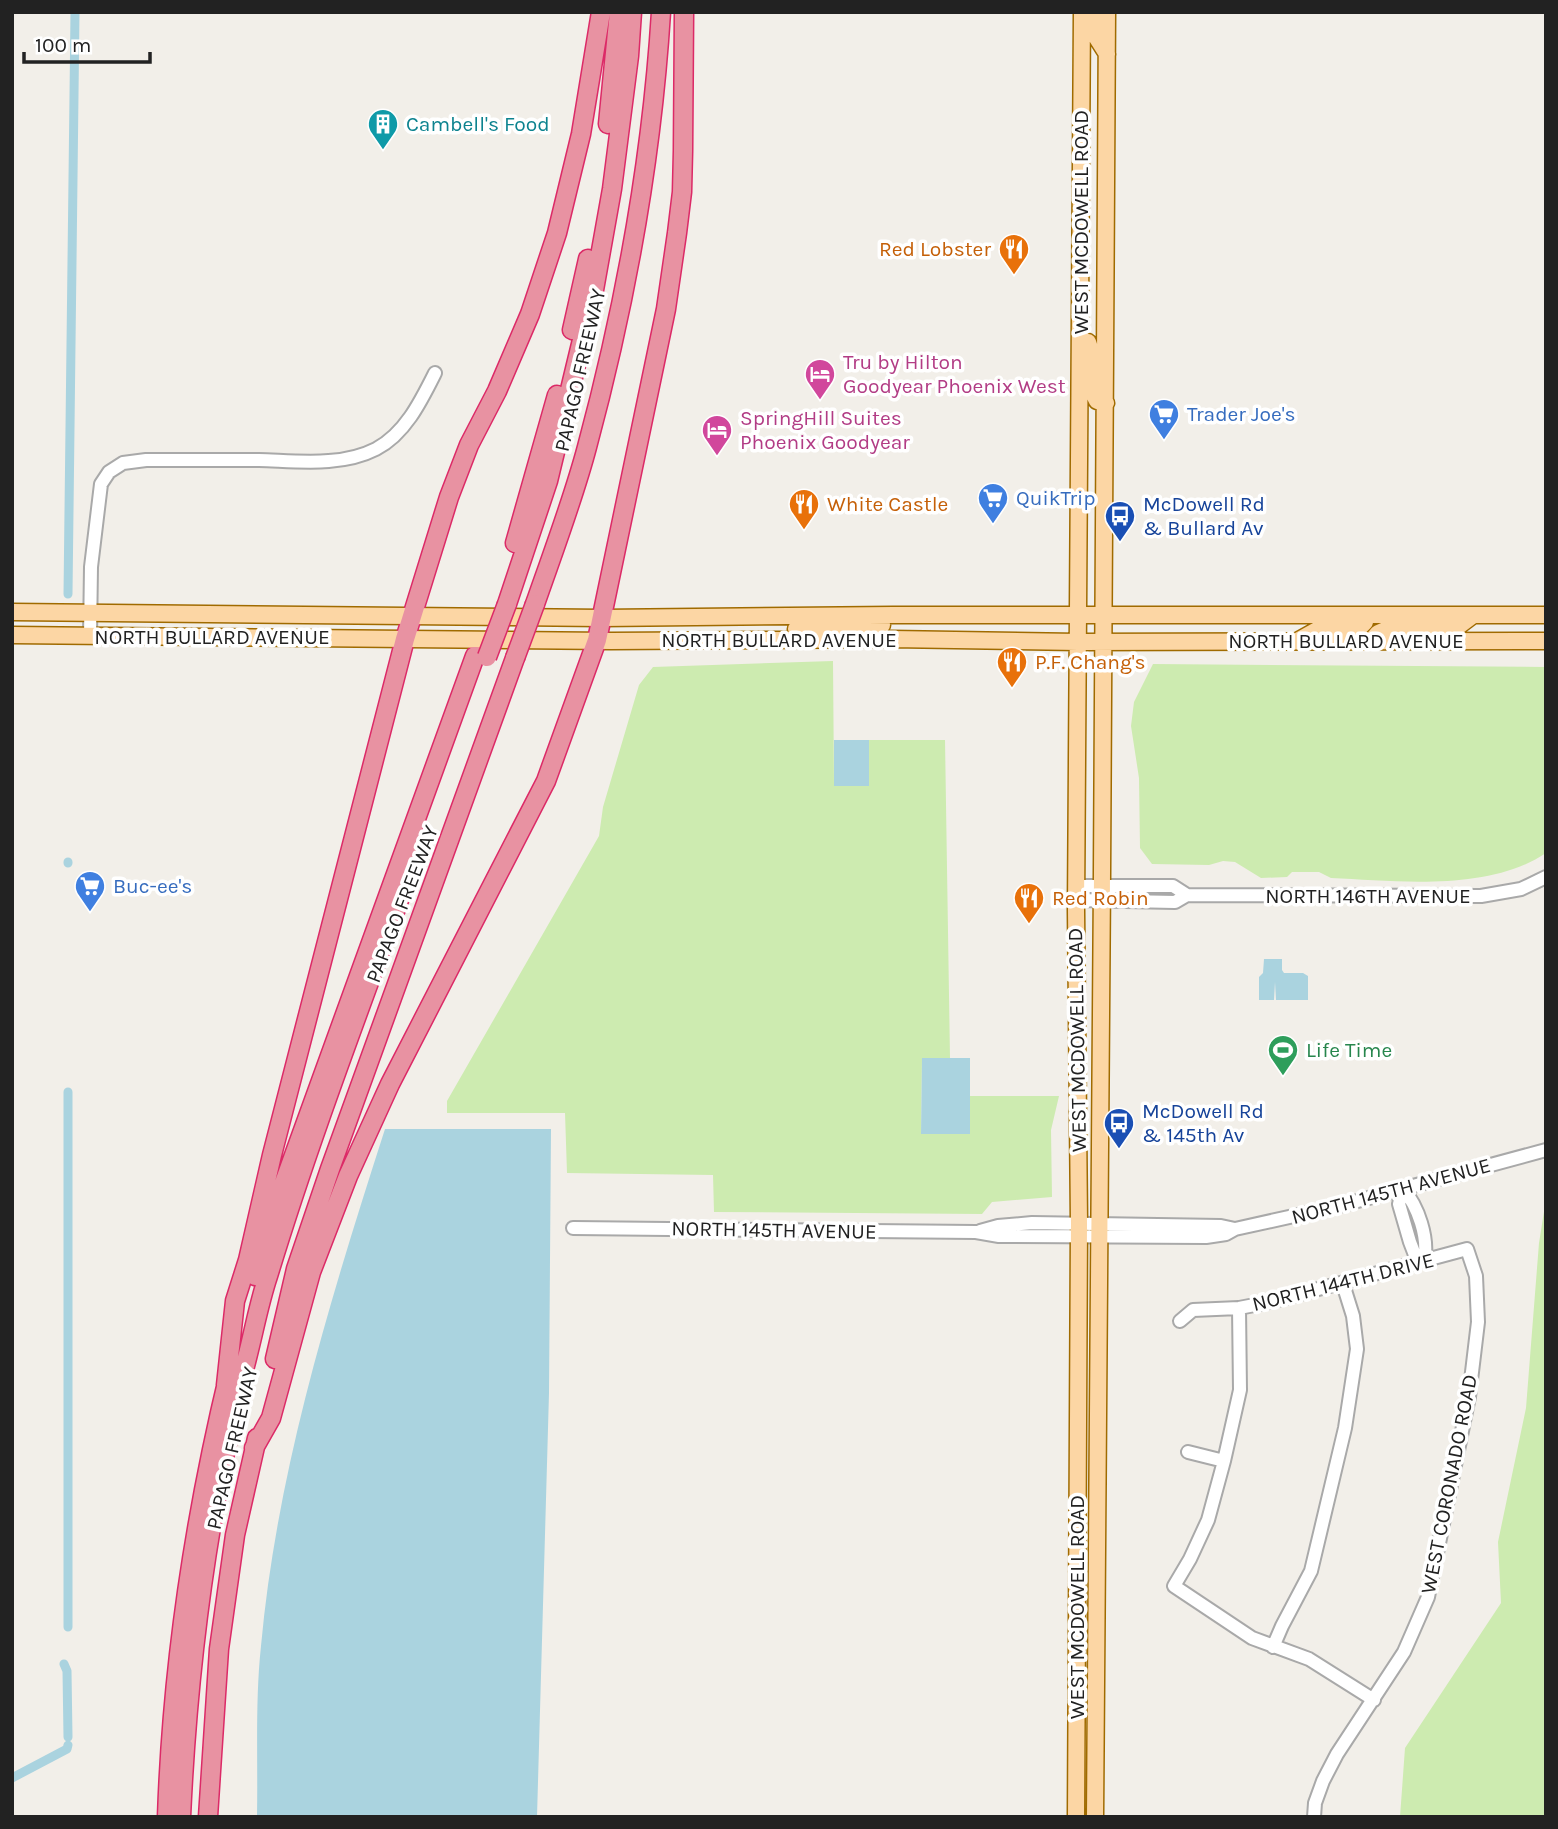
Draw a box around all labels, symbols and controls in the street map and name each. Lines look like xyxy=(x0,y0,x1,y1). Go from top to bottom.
scale bar xyxy=(24,21,150,65)
text: 100 m xyxy=(35,33,92,57)
building icon: Cambell's Food xyxy=(366,107,400,151)
street label: WEST MCDOWELL ROAD xyxy=(1069,110,1093,334)
place label: Cambell's Food xyxy=(406,112,550,136)
restaurant icon: Red Lobster xyxy=(997,232,1031,276)
place label: Red Lobster xyxy=(879,237,991,261)
street label: PAPAGO FREEWAY xyxy=(550,286,611,454)
place label: Tru by Hilton Goodyear Phoenix West xyxy=(843,350,1066,398)
hotel icon: Tru by Hilton Goodyear Phoenix West xyxy=(803,357,837,401)
supermarket icon: Trader Joe's xyxy=(1147,397,1181,441)
place label: Trader Joe's xyxy=(1187,402,1296,426)
place label: SpringHill Suites Phoenix Goodyear xyxy=(740,406,910,454)
hotel icon: SpringHill Suites Phoenix Goodyear xyxy=(700,413,734,457)
supermarket icon: QuikTrip xyxy=(976,481,1010,525)
place label: QuikTrip xyxy=(1016,486,1096,510)
restaurant icon: White Castle xyxy=(787,487,821,531)
place label: White Castle xyxy=(827,492,948,516)
place label: McDowell Rd & Bullard Av xyxy=(1143,492,1265,540)
bus stop icon: McDowell Rd & Bullard Av xyxy=(1103,499,1137,543)
street label: NORTH BULLARD AVENUE xyxy=(94,625,330,649)
street label: NORTH BULLARD AVENUE xyxy=(661,628,897,652)
street label: NORTH BULLARD AVENUE xyxy=(1228,629,1464,653)
restaurant icon: P.F. Chang's xyxy=(995,645,1029,689)
place label: P.F. Chang's xyxy=(1035,650,1146,674)
street label: PAPAGO FREEWAY xyxy=(361,822,443,986)
supermarket icon: Buc-ee's xyxy=(73,869,107,913)
place label: Buc-ee's xyxy=(113,874,192,898)
restaurant icon: Red Robin xyxy=(1012,881,1046,925)
street label: NORTH 146TH AVENUE xyxy=(1265,884,1471,908)
place label: Red Robin xyxy=(1052,886,1149,910)
street label: WEST MCDOWELL ROAD xyxy=(1063,928,1091,1152)
sports icon: Life Time xyxy=(1266,1033,1300,1077)
place label: Life Time xyxy=(1306,1038,1392,1062)
place label: McDowell Rd & 145th Av xyxy=(1142,1099,1264,1147)
bus stop icon: McDowell Rd & 145th Av xyxy=(1102,1106,1136,1150)
street label: NORTH 145TH AVENUE xyxy=(1289,1153,1493,1229)
street label: NORTH 145TH AVENUE xyxy=(671,1216,877,1244)
street label: NORTH 144TH DRIVE xyxy=(1250,1248,1436,1316)
street label: PAPAGO FREEWAY xyxy=(202,1364,263,1532)
street label: WEST CORONADO ROAD xyxy=(1416,1372,1482,1596)
street label: WEST MCDOWELL ROAD xyxy=(1065,1495,1089,1719)

